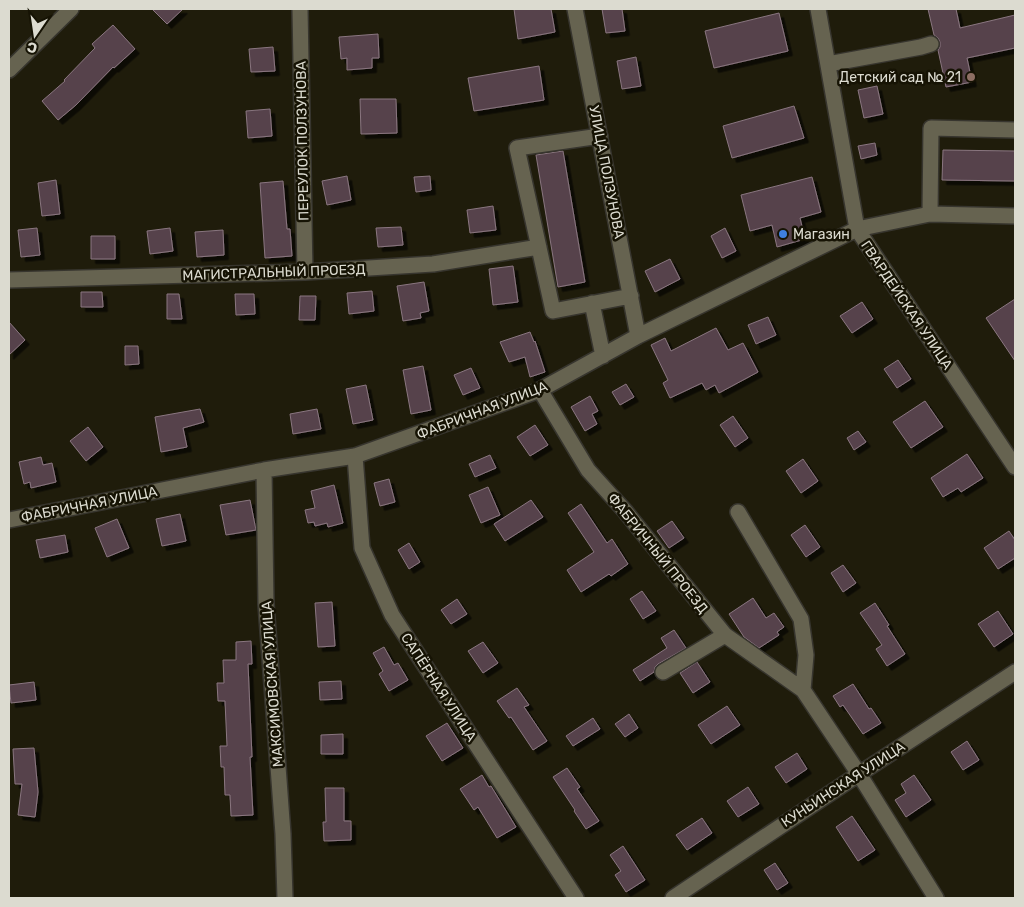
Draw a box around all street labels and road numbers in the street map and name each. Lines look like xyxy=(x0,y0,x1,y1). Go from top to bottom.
street label: ПЕРЕУЛОК ПОЛЗУНОВА xyxy=(293,60,312,221)
street label: УЛИЦА ПОЛЗУНОВА xyxy=(585,104,628,241)
street label: ГВАРДЕЙСКАЯ УЛИЦА xyxy=(857,237,957,374)
street label: МАГИСТРАЛЬНЫЙ ПРОЕЗД xyxy=(182,260,366,284)
street label: ФАБРИЧНАЯ УЛИЦА xyxy=(414,377,551,443)
street label: ФАБРИЧНАЯ УЛИЦА xyxy=(19,483,159,526)
street label: ФАБРИЧНЫЙ ПРОЕЗД xyxy=(604,489,712,617)
street label: МАКСИМОВСКАЯ УЛИЦА xyxy=(258,600,287,768)
street label: САПЁРНАЯ УЛИЦА xyxy=(397,629,481,745)
street label: КУНЬИНСКАЯ УЛИЦА xyxy=(778,738,909,831)

